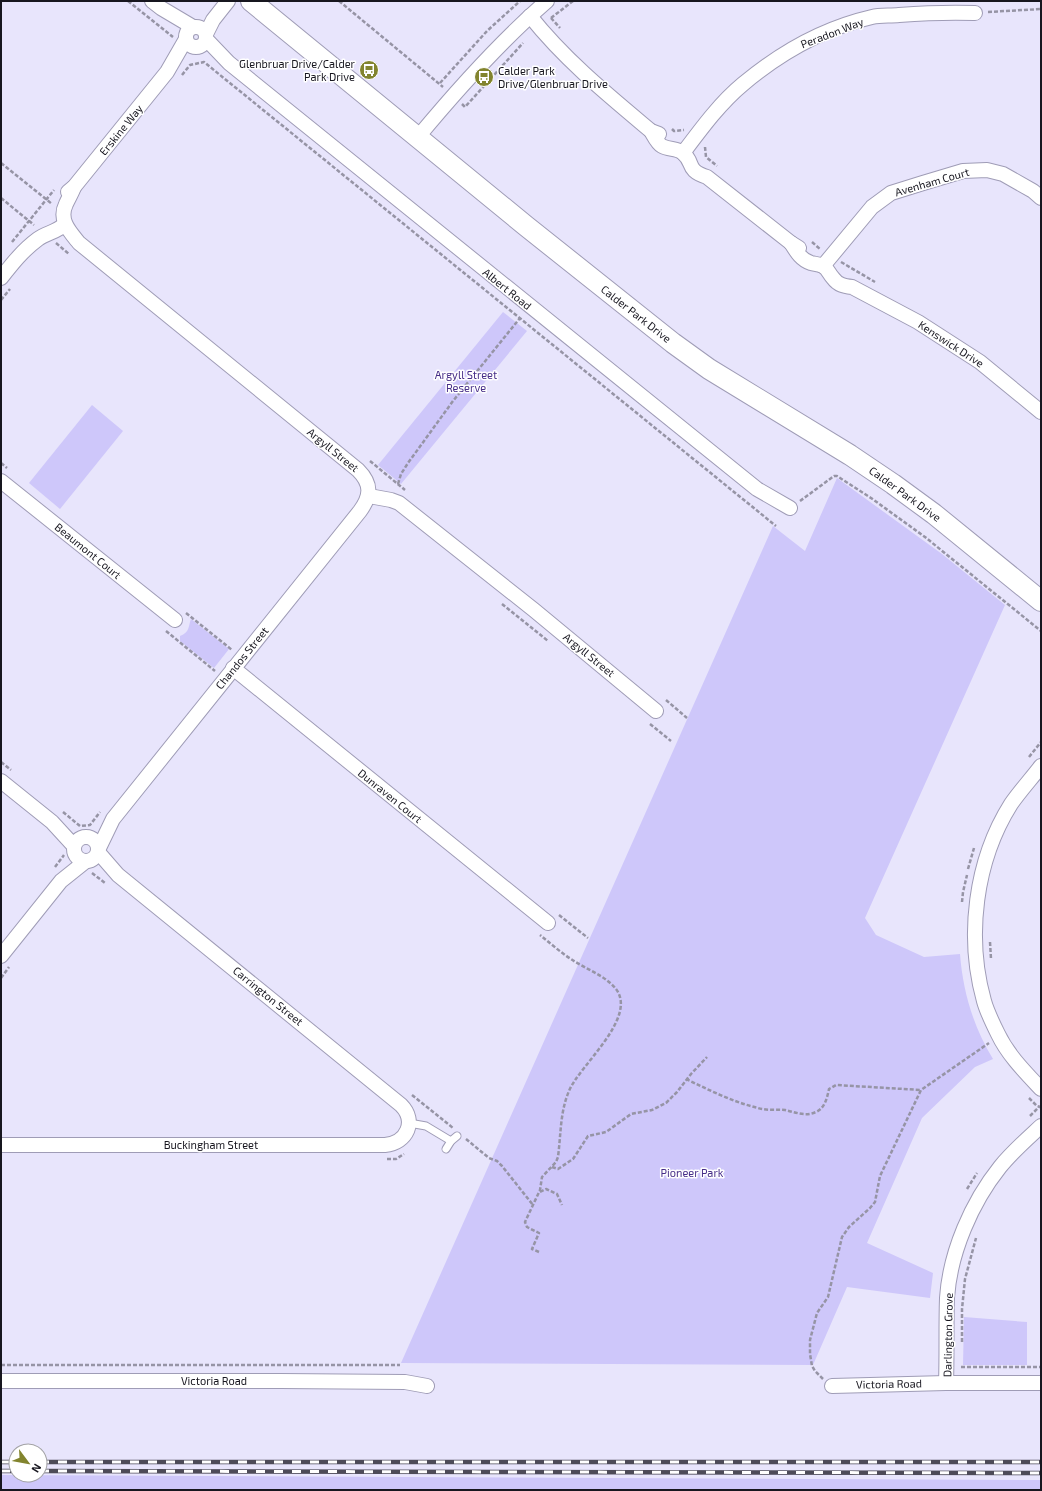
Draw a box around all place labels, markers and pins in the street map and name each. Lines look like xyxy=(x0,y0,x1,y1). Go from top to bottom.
place label: Glenbruar Drive/Calder Park Drive xyxy=(239,57,356,83)
bus stop icon: Glenbruar Drive/Calder Park Drive xyxy=(358,59,380,81)
place label: Calder Park Drive/Glenbruar Drive xyxy=(498,64,608,90)
bus stop icon: Calder Park Drive/Glenbruar Drive xyxy=(473,66,495,88)

